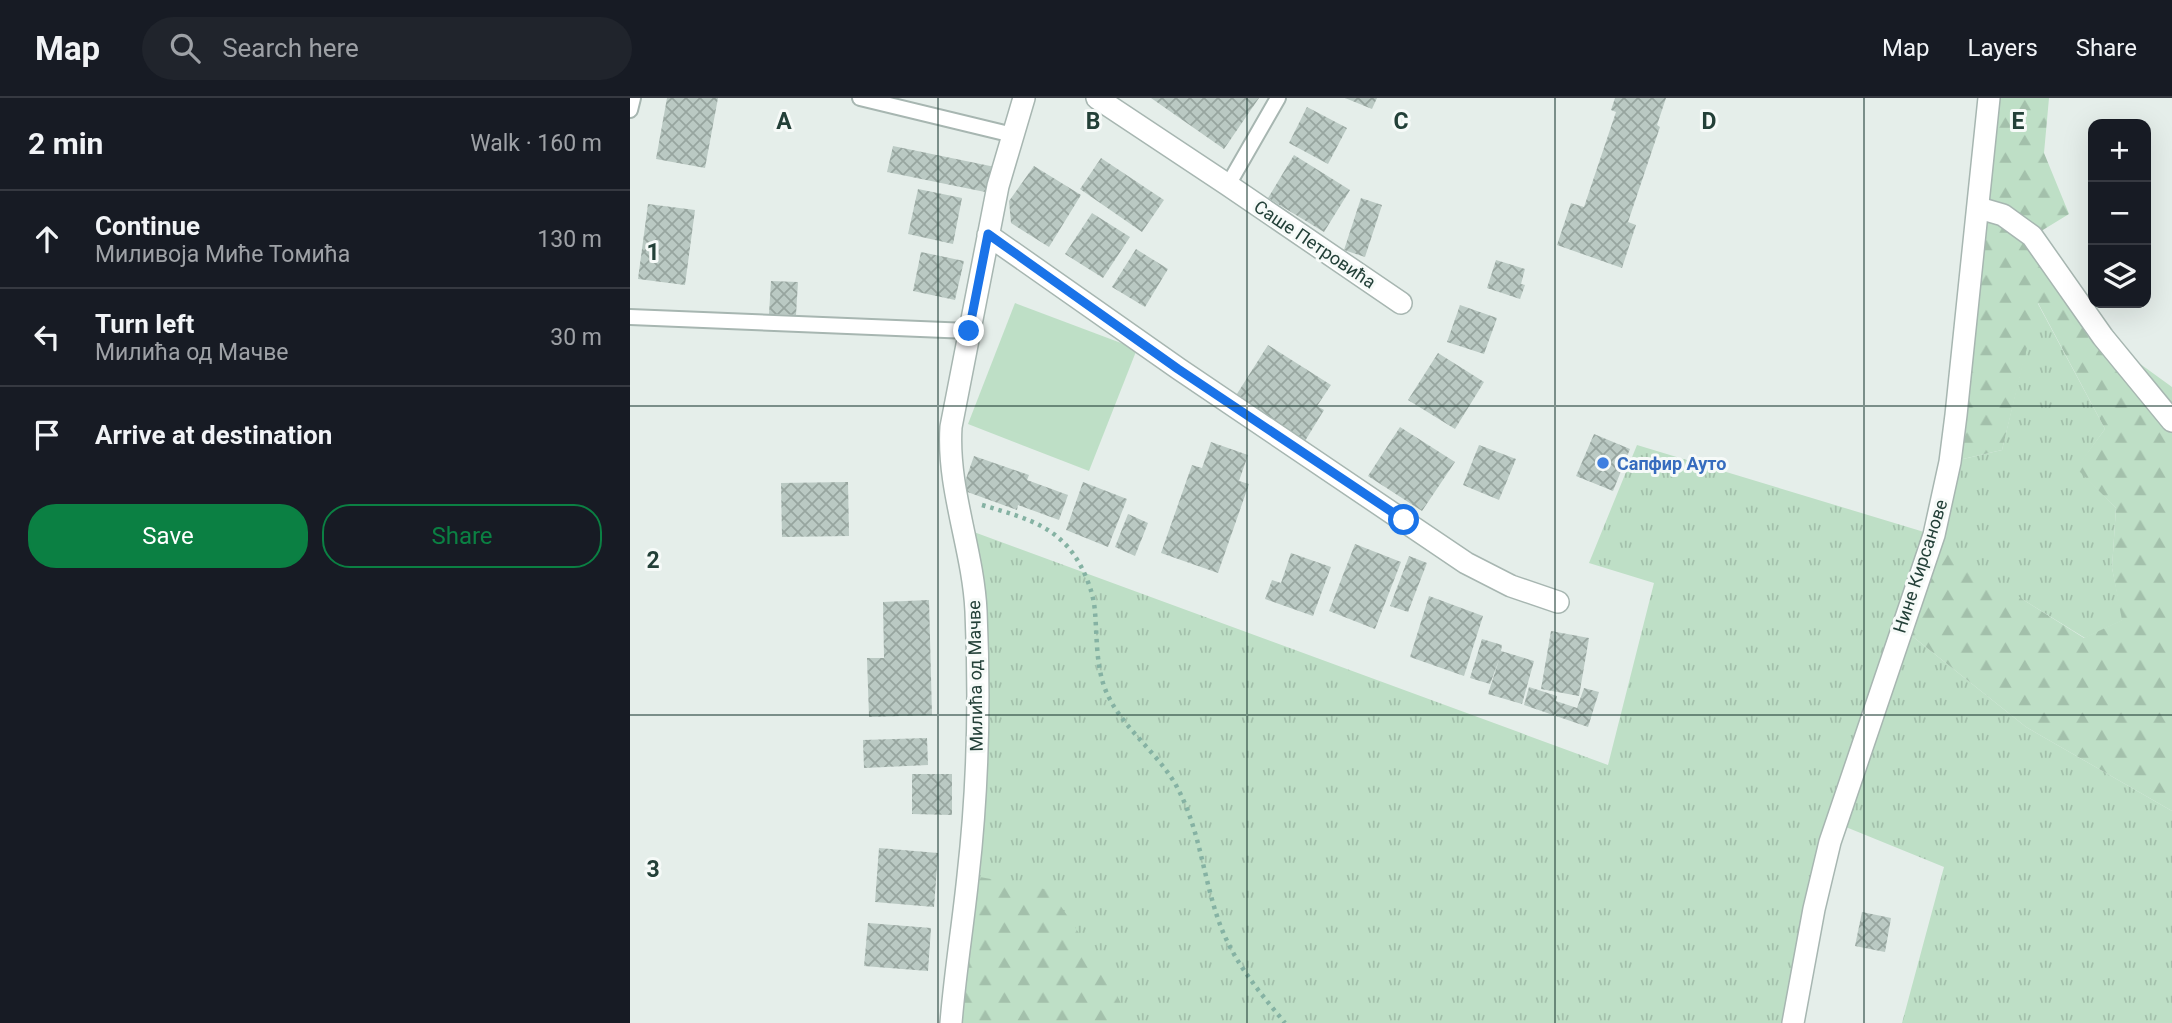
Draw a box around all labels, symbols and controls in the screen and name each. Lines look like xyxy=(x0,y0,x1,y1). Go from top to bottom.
search box xyxy=(142,17,632,80)
text: Map xyxy=(35,29,100,68)
icon: search xyxy=(166,29,204,67)
text: Search here xyxy=(222,33,359,63)
text: Map xyxy=(1882,34,1930,62)
text: Layers xyxy=(1968,34,2038,62)
text: Share xyxy=(2076,34,2137,62)
text: A xyxy=(776,108,792,135)
text: B xyxy=(1086,108,1100,135)
text: C xyxy=(1393,108,1409,135)
text: D xyxy=(1702,108,1716,135)
text: E xyxy=(2012,108,2025,135)
map controls xyxy=(2088,119,2151,308)
button: + xyxy=(2088,119,2151,182)
text: 2 min xyxy=(28,126,103,161)
text: Walk · 160 m xyxy=(470,130,602,157)
button: − xyxy=(2088,182,2151,245)
street label: Саше Петровића xyxy=(1250,196,1380,292)
text: Continue xyxy=(95,211,200,241)
icon: ahead xyxy=(28,220,66,258)
text: 130 m xyxy=(537,226,602,253)
text: 1 xyxy=(646,239,660,266)
text: Миливоја Миће Томића xyxy=(95,241,350,268)
button: layers xyxy=(2088,245,2151,308)
text: Turn left xyxy=(95,309,194,339)
route end xyxy=(953,315,984,346)
icon: left xyxy=(28,318,66,356)
text: 30 m xyxy=(550,324,602,351)
text: Милића од Мачве xyxy=(95,339,289,366)
icon: arrive xyxy=(28,416,66,454)
text: Arrive at destination xyxy=(95,420,332,450)
place label: Сапфир Ауто xyxy=(1617,453,1726,474)
marker: Сапфир Ауто xyxy=(1595,455,1611,471)
street label: Нине Кирсанове xyxy=(1889,497,1951,635)
button: Save xyxy=(28,504,308,568)
button: Share xyxy=(322,504,602,568)
route start xyxy=(1388,504,1419,535)
text: 2 xyxy=(646,547,660,574)
street label: Милића од Мачве xyxy=(963,600,987,752)
text: 3 xyxy=(646,856,660,883)

